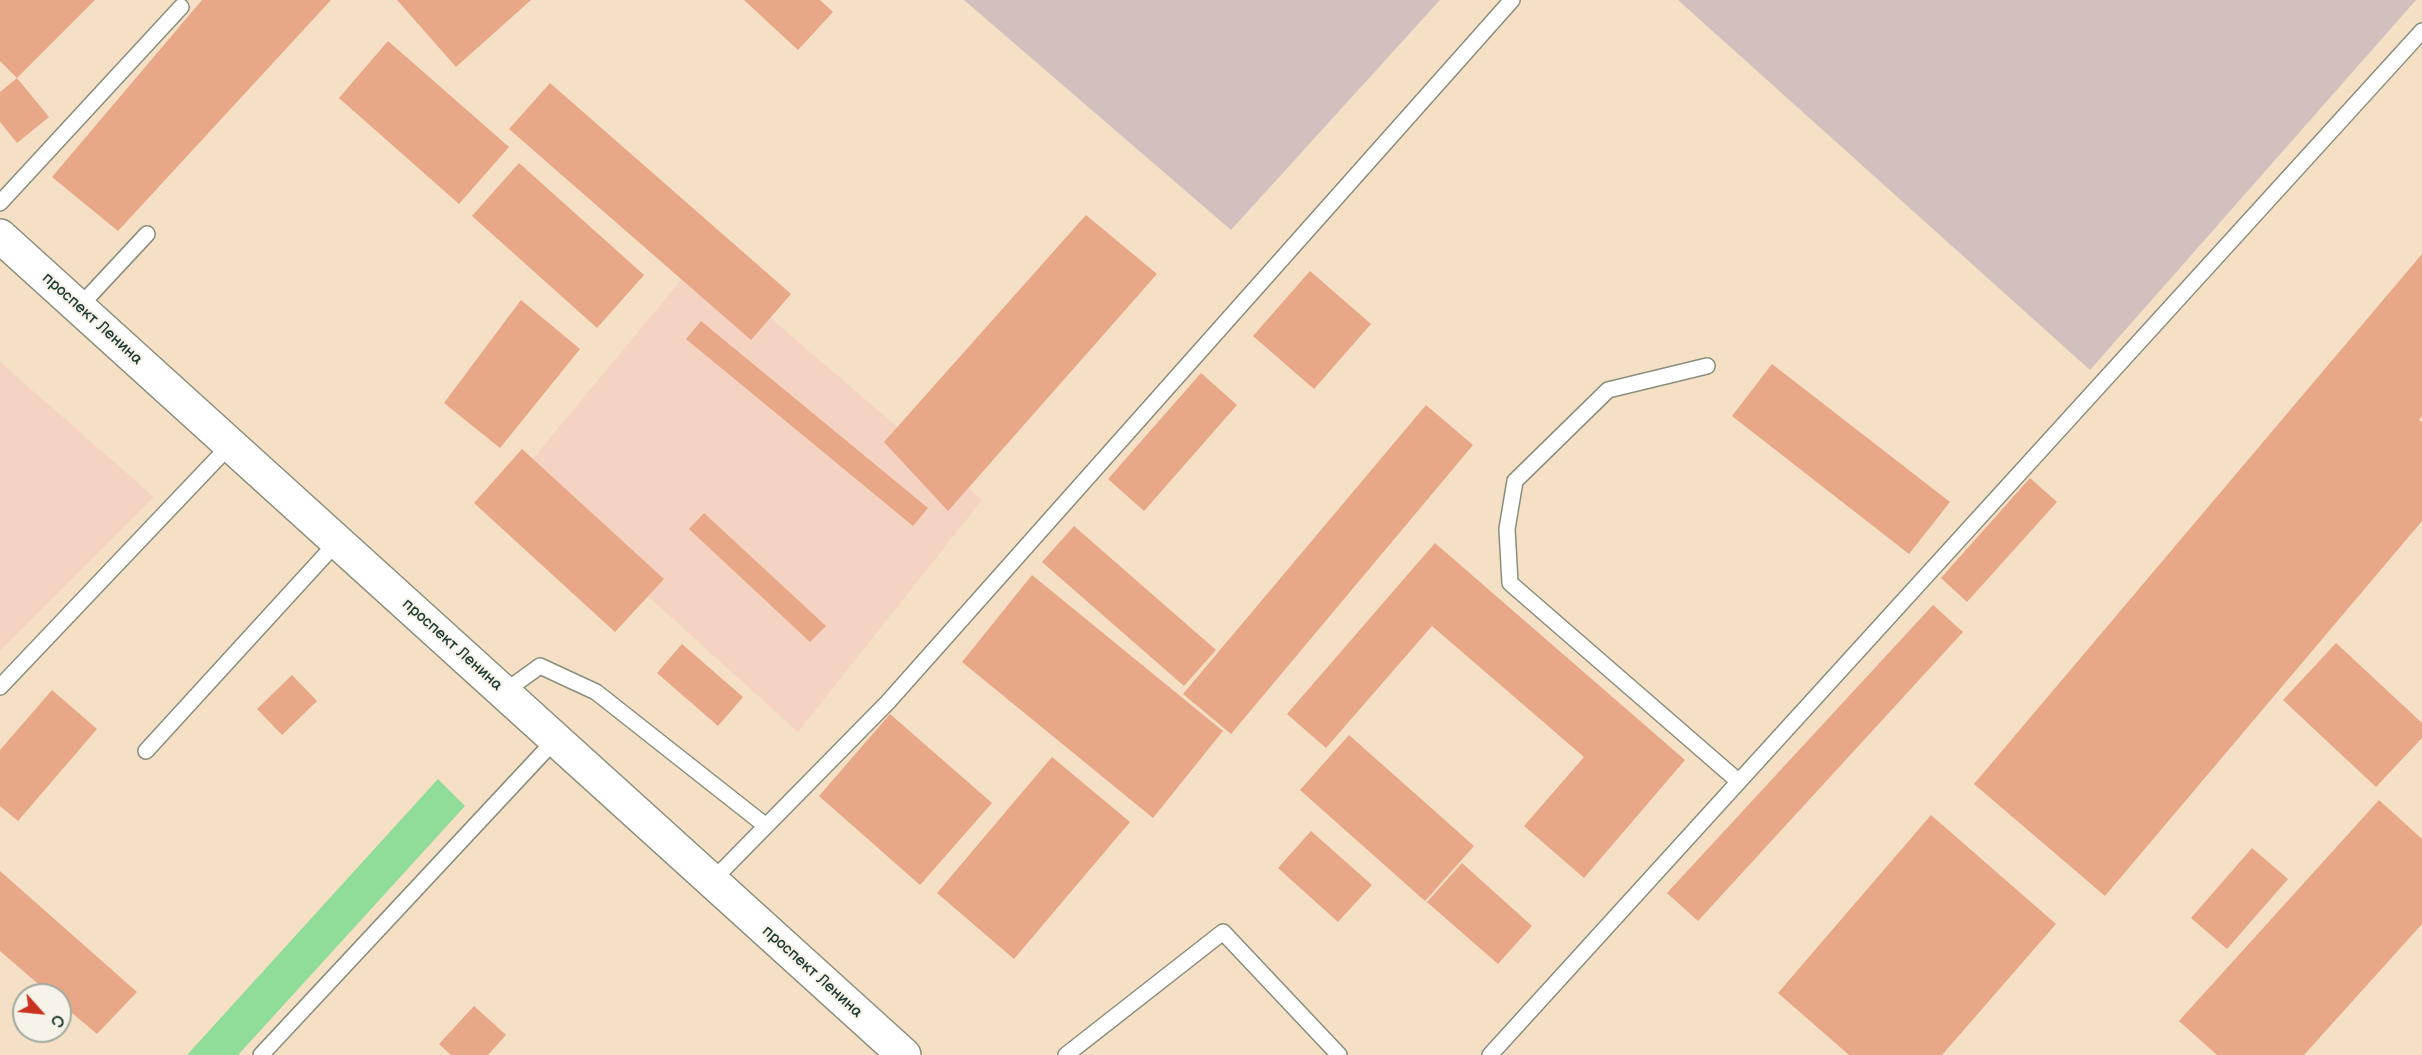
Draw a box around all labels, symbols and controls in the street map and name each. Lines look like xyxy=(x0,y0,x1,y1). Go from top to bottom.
street label: проспект Ленина xyxy=(38,269,146,369)
street label: проспект Ленина xyxy=(398,595,506,695)
street label: проспект Ленина xyxy=(758,922,866,1022)
north arrow xyxy=(12,983,72,1043)
text: С xyxy=(46,1011,68,1030)

